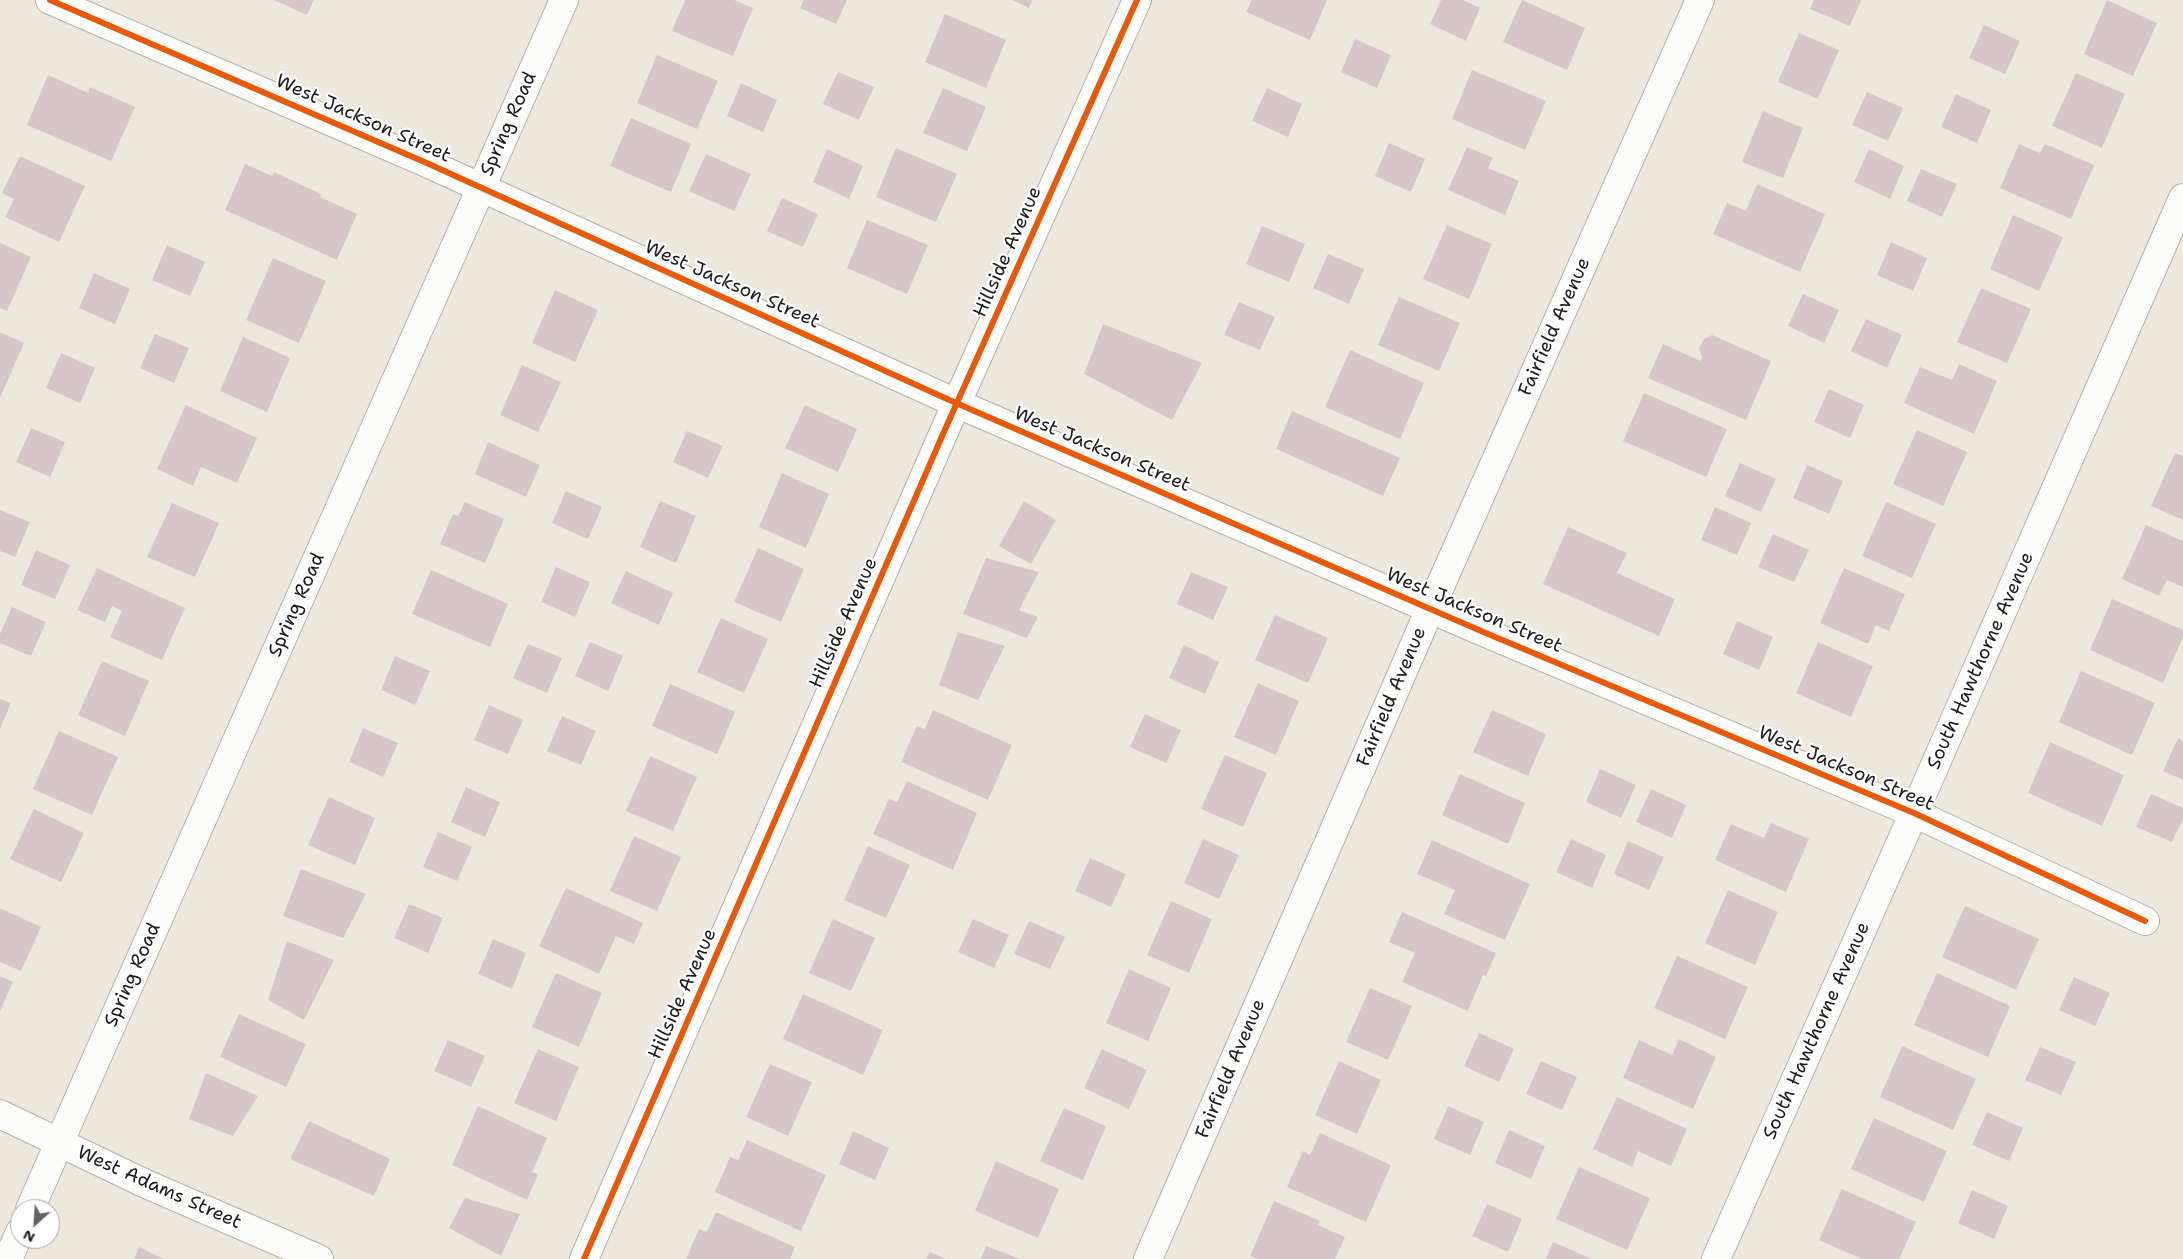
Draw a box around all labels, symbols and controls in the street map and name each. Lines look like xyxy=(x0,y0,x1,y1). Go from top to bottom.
street label: Spring Road xyxy=(476,68,542,180)
street label: West Jackson Street xyxy=(272,70,454,168)
street label: Hillside Avenue xyxy=(969,183,1047,321)
street label: West Jackson Street xyxy=(641,236,823,334)
street label: Fairfield Avenue xyxy=(1514,254,1596,400)
street label: West Jackson Street xyxy=(1010,403,1194,497)
street label: Spring Road xyxy=(264,549,330,661)
street label: South Hawthorne Avenue xyxy=(1923,549,2039,773)
street label: Hillside Avenue xyxy=(805,554,883,692)
street label: West Jackson Street xyxy=(1382,564,1566,658)
street label: Fairfield Avenue xyxy=(1352,624,1432,770)
street label: West Jackson Street xyxy=(1754,722,1938,816)
street label: Spring Road xyxy=(100,919,166,1031)
street label: South Hawthorne Avenue xyxy=(1759,919,1875,1143)
street label: Hillside Avenue xyxy=(644,925,722,1063)
street label: Fairfield Avenue xyxy=(1191,996,1271,1142)
street label: West Adams Street xyxy=(73,1141,245,1235)
north arrow xyxy=(10,1199,60,1249)
text: N xyxy=(20,1226,38,1247)

